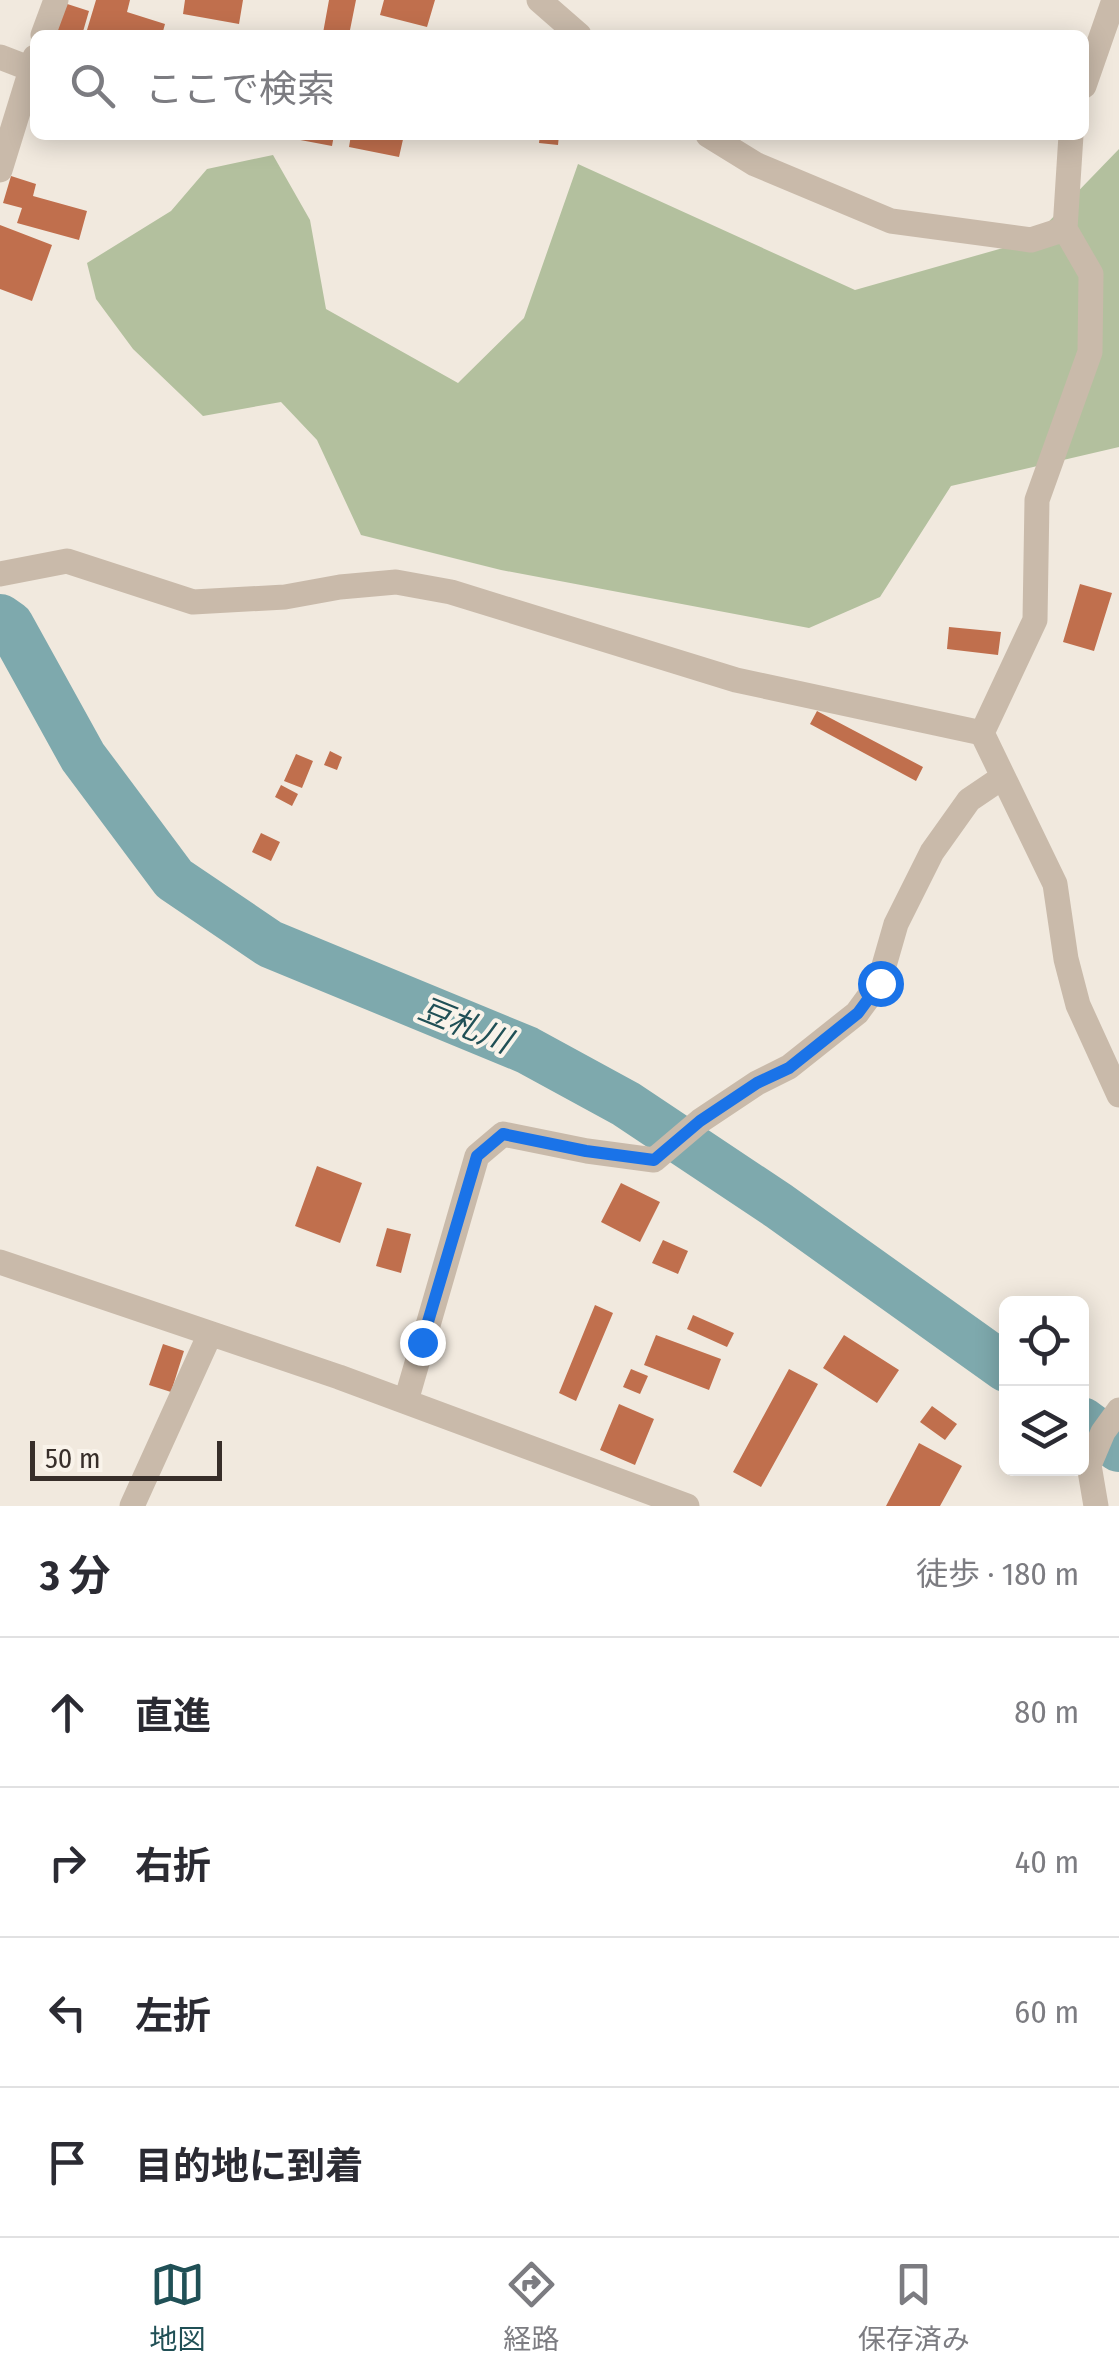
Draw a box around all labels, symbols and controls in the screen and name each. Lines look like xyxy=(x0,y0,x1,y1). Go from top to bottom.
search box xyxy=(30,30,1089,140)
icon: search xyxy=(65,58,120,113)
text: ここで検索 xyxy=(145,66,335,112)
route start xyxy=(858,961,904,1007)
water label: 豆札川 xyxy=(413,989,519,1062)
map controls xyxy=(999,1296,1089,1476)
button: locate xyxy=(999,1296,1089,1386)
route end xyxy=(400,1320,446,1366)
button: layers xyxy=(999,1386,1089,1476)
scale bar xyxy=(30,1436,222,1480)
text: 50 m xyxy=(45,1442,101,1475)
text: 3 分 xyxy=(40,1551,111,1601)
text: 徒歩 · 180 m xyxy=(916,1555,1079,1593)
icon: ahead xyxy=(40,1685,95,1740)
text: 直進 xyxy=(135,1693,211,1739)
text: 80 m xyxy=(1014,1693,1079,1731)
icon: right xyxy=(40,1835,95,1890)
text: 右折 xyxy=(135,1843,211,1889)
text: 40 m xyxy=(1015,1843,1079,1881)
icon: left xyxy=(40,1985,95,2040)
text: 左折 xyxy=(135,1993,211,2039)
text: 60 m xyxy=(1014,1993,1079,2031)
icon: arrive xyxy=(40,2135,95,2190)
text: 目的地に到着 xyxy=(135,2143,363,2189)
tab: 地図 xyxy=(149,2257,205,2357)
tab: 経路 xyxy=(503,2257,560,2357)
tab: 保存済み xyxy=(858,2257,970,2357)

